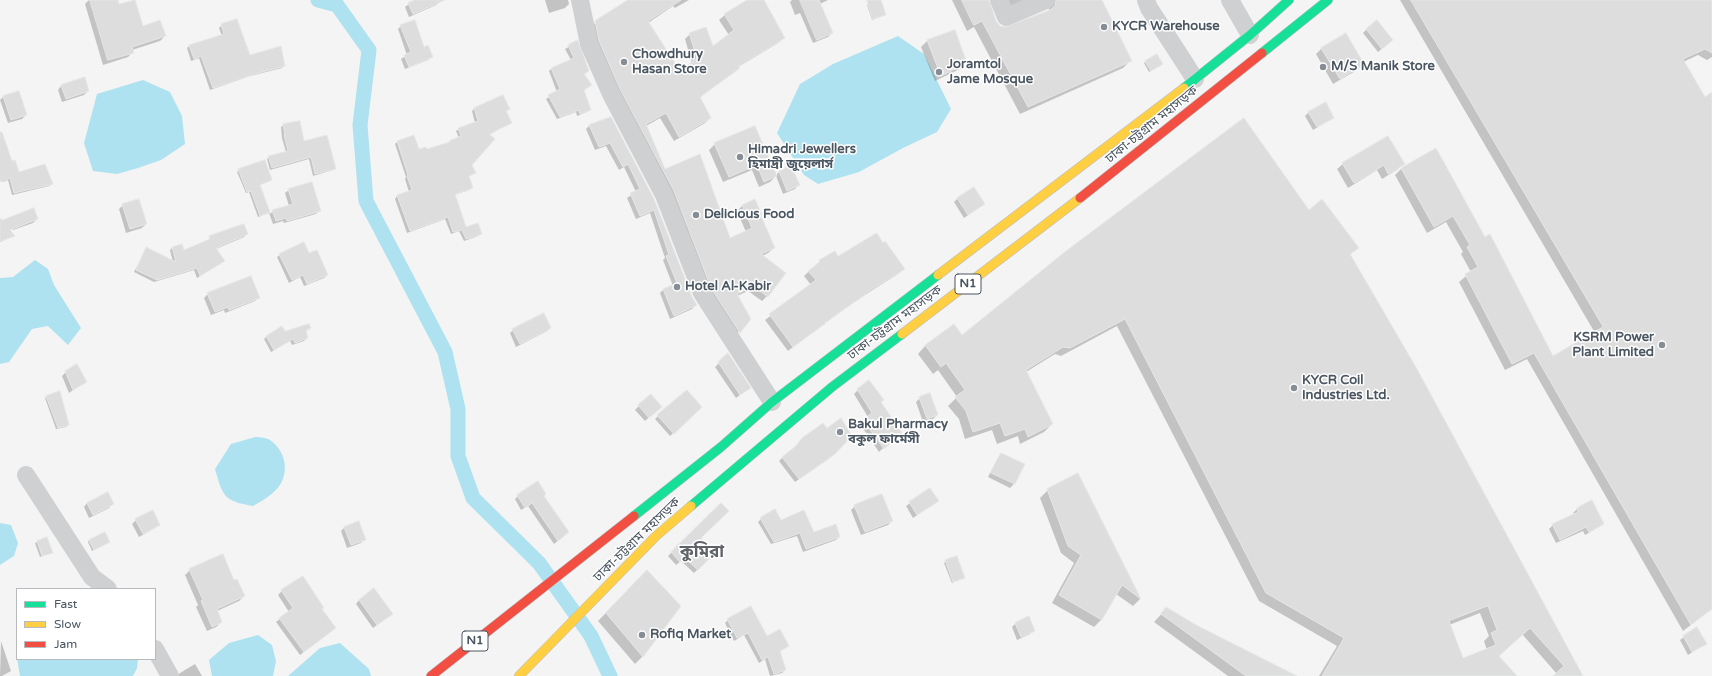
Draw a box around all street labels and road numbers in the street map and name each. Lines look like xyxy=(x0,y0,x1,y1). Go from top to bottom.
street label: ঢাকা-চট্টগ্রাম মহাসড়ক xyxy=(1103,83,1201,167)
road number: N1 xyxy=(955,274,981,294)
street label: ঢাকা-চট্টগ্রাম মহাসড়ক xyxy=(845,282,945,364)
street label: ঢাকা-চট্টগ্রাম মহাসড়ক xyxy=(591,495,683,585)
road number: N1 xyxy=(462,631,488,651)

